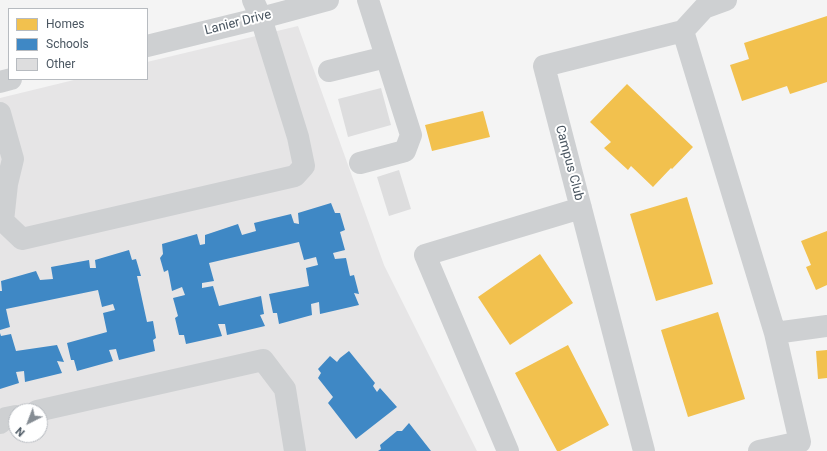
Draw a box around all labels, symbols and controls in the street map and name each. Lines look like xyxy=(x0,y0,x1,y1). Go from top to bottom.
street label: Lanier Drive xyxy=(203,7,273,39)
legend xyxy=(8,8,148,80)
text: Homes xyxy=(46,17,84,31)
text: Schools xyxy=(46,37,89,51)
text: Other xyxy=(46,57,75,71)
street label: Campus Club xyxy=(551,124,587,202)
north arrow xyxy=(8,403,48,443)
text: N xyxy=(13,424,28,439)

